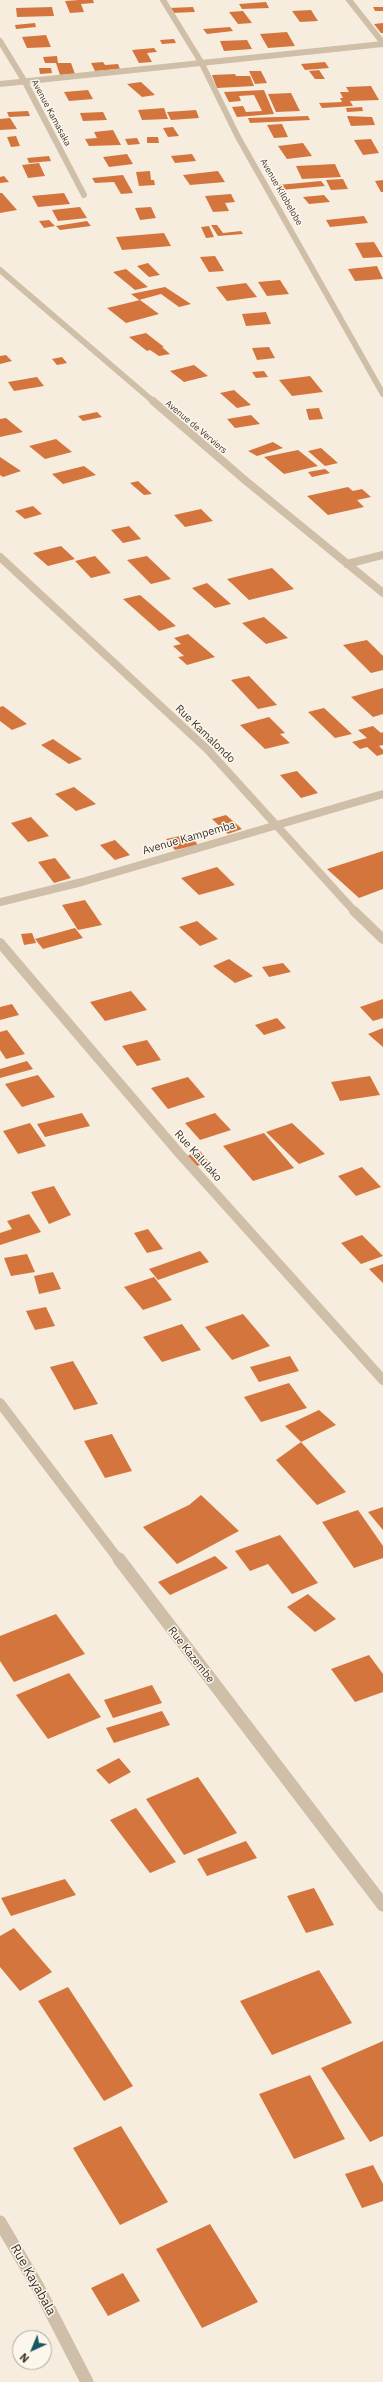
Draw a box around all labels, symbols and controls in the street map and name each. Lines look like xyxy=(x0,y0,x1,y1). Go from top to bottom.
street label: Avenue Kamasaka xyxy=(29,78,73,148)
street label: Avenue Kilobelobe xyxy=(257,157,305,227)
street label: Avenue de Verviers xyxy=(163,398,229,456)
street label: Rue Kamalondo xyxy=(172,702,238,766)
street label: Avenue Kampemba xyxy=(141,818,237,858)
street label: Rue Kalulako xyxy=(172,1128,224,1184)
street label: Rue Kazembe xyxy=(165,1624,217,1686)
street label: Rue Kayabala xyxy=(7,2242,59,2318)
north arrow xyxy=(12,2330,52,2370)
text: N xyxy=(17,2350,32,2366)

